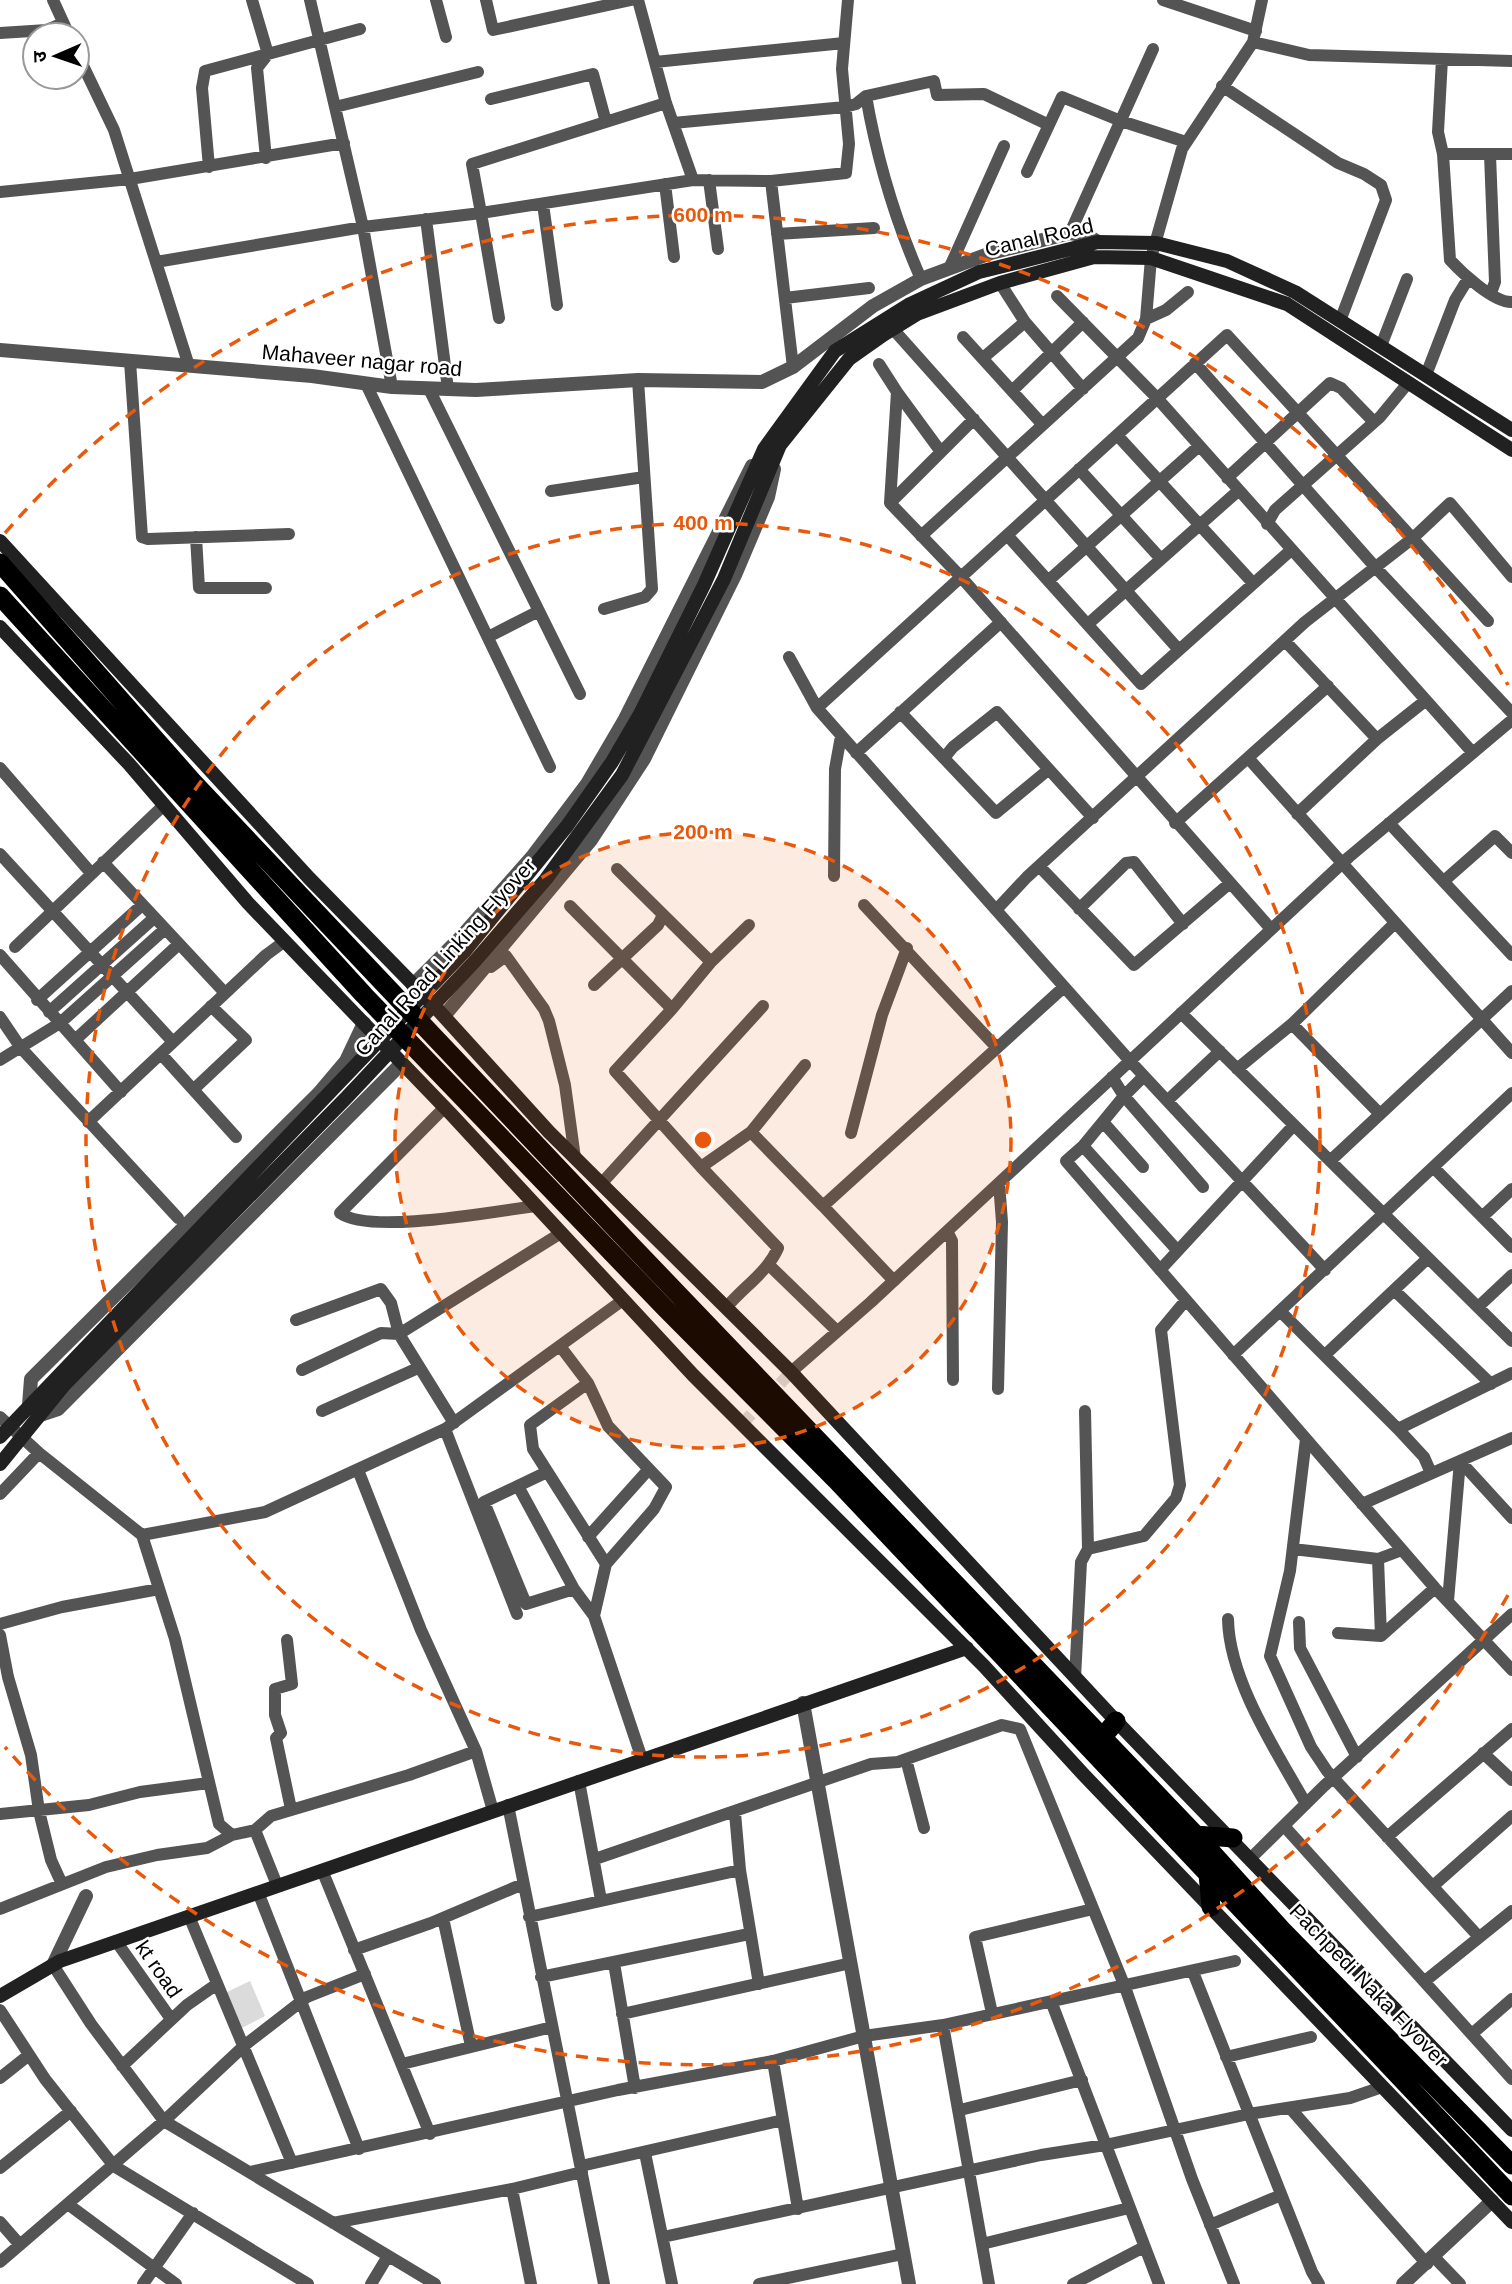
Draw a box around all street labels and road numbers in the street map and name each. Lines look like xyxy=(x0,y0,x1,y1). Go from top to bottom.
street label: Canal Road xyxy=(982,213,1096,261)
street label: Mahaveer nagar road xyxy=(261,340,463,380)
street label: Canal Road Linking Flyover xyxy=(350,853,540,1061)
street label: Pachpedi Naka Flyover xyxy=(1285,1899,1453,2071)
street label: kt road xyxy=(131,1936,187,2002)

